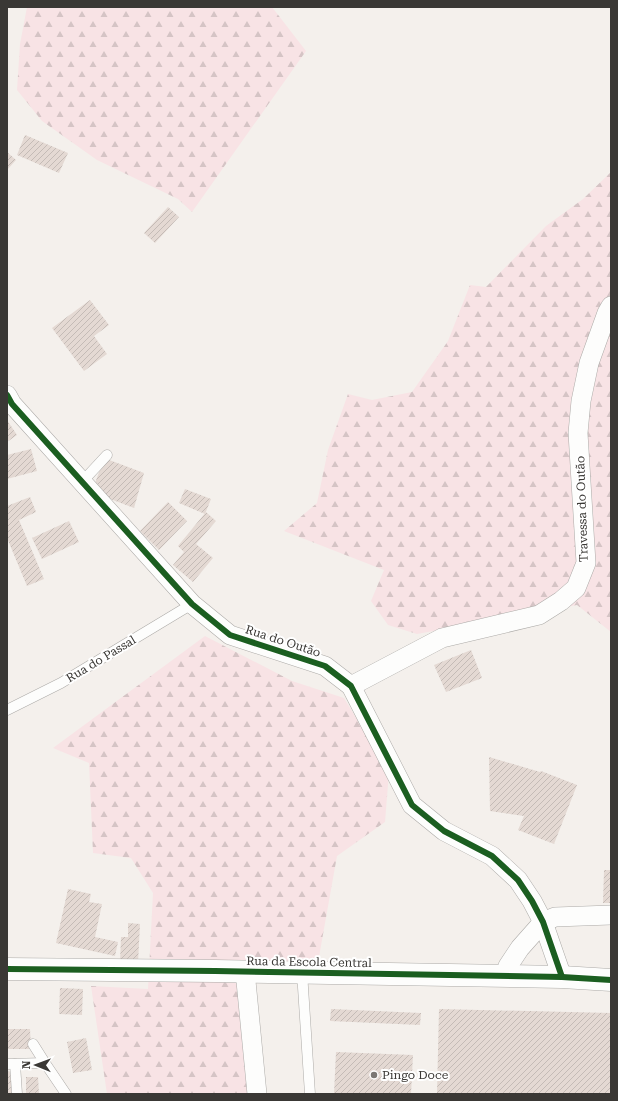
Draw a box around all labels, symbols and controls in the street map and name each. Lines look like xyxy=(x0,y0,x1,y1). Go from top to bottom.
street label: Travessa do Outão xyxy=(573,456,591,562)
street label: Rua do Outão xyxy=(244,622,322,660)
street label: Rua do Passal xyxy=(64,633,139,685)
street label: Rua da Escola Central xyxy=(246,954,372,970)
north arrow xyxy=(16,1045,56,1085)
text: N xyxy=(20,1060,33,1069)
place label: Pingo Doce xyxy=(382,1068,449,1082)
marker: Pingo Doce xyxy=(369,1070,379,1080)

